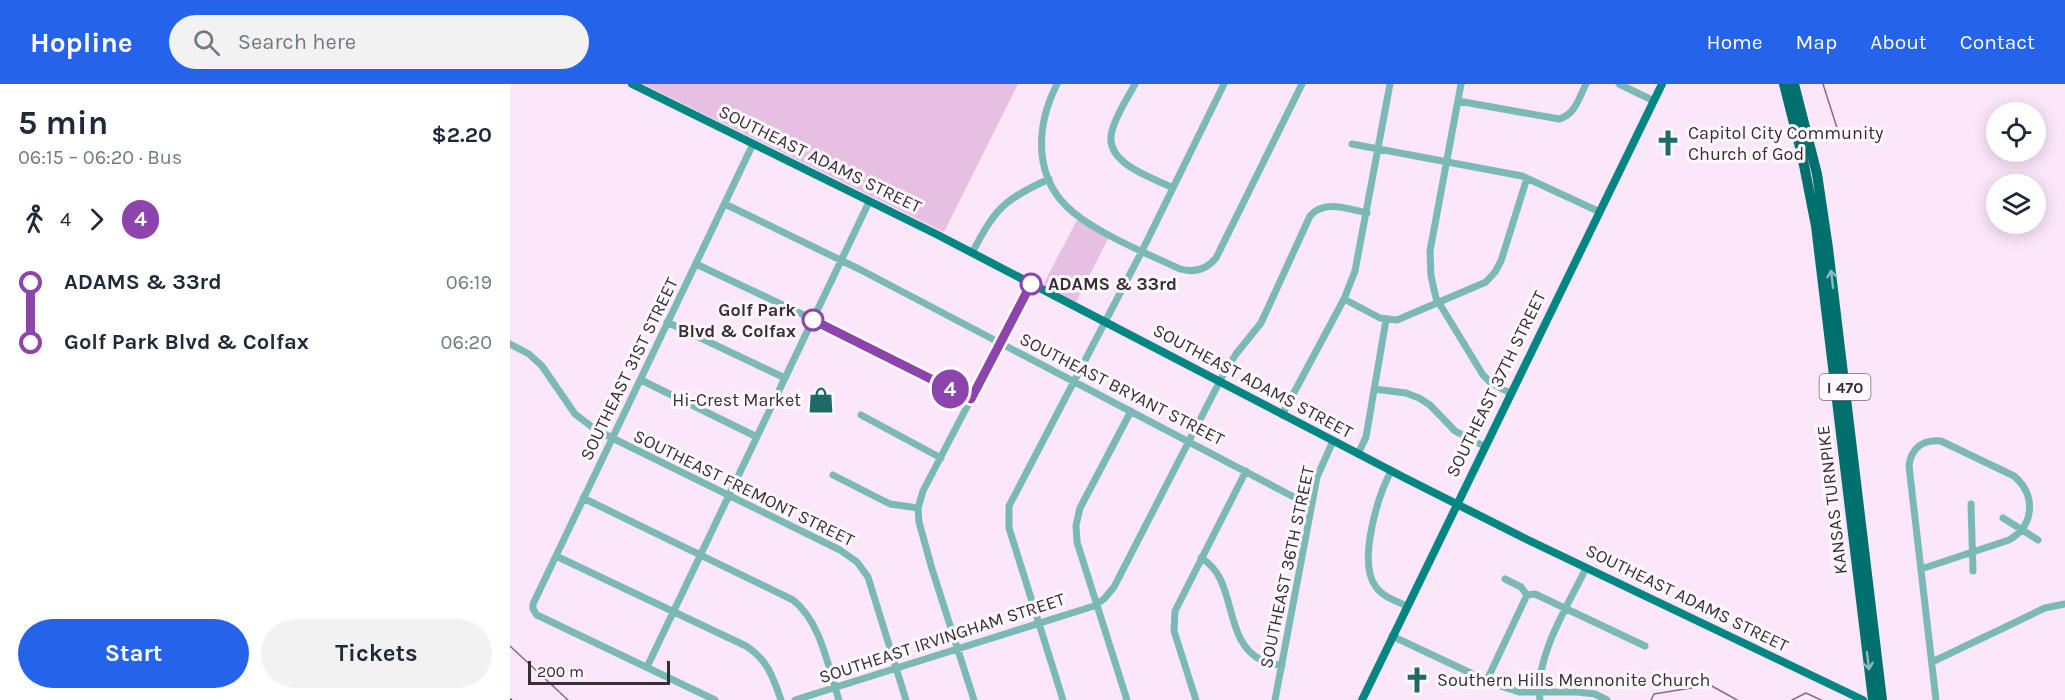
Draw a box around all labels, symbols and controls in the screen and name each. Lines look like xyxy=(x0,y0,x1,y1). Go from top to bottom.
search box xyxy=(169,15,589,69)
text: Hopline xyxy=(30,26,133,59)
icon: search xyxy=(190,26,223,59)
text: Search here xyxy=(238,29,356,55)
text: Home xyxy=(1707,30,1763,54)
text: Map xyxy=(1796,30,1837,54)
text: About xyxy=(1870,30,1927,54)
text: Contact xyxy=(1960,30,2035,54)
street label: SOUTHEAST ADAMS STREET xyxy=(715,100,925,218)
map controls xyxy=(1986,102,2046,234)
button: locate xyxy=(1986,102,2046,162)
text: 5 min xyxy=(18,104,108,142)
text: $2.20 xyxy=(432,122,492,148)
place label: Capitol City Community Church of God xyxy=(1688,122,1884,165)
church icon: Capitol City Community Church of God xyxy=(1653,128,1683,158)
text: 06:15 – 06:20 · Bus xyxy=(18,146,182,169)
button: layers xyxy=(1986,174,2046,234)
icon: walk xyxy=(18,203,51,236)
icon: forward xyxy=(80,203,113,236)
text: 4 xyxy=(134,207,147,231)
text: 4 xyxy=(60,208,71,231)
text: ADAMS & 33rd xyxy=(64,269,222,295)
one-way arrow xyxy=(1826,270,1837,289)
text: 06:19 xyxy=(446,271,492,294)
marker: ADAMS & 33rd xyxy=(1020,273,1042,295)
place label: ADAMS & 33rd xyxy=(1048,273,1177,295)
street label: SOUTHEAST 31ST STREET xyxy=(575,274,683,464)
street label: SOUTHEAST 37TH STREET xyxy=(1441,287,1551,481)
place label: Golf Park Blvd & Colfax xyxy=(678,299,796,342)
marker: Golf Park Blvd & Colfax xyxy=(802,309,824,331)
street label: SOUTHEAST ADAMS STREET xyxy=(1149,319,1357,443)
street label: SOUTHEAST BRYANT STREET xyxy=(1016,328,1228,450)
text: Golf Park Blvd & Colfax xyxy=(64,329,309,355)
text: 06:20 xyxy=(441,331,492,354)
line badge: 4 xyxy=(930,370,970,408)
road number: I 470 xyxy=(1820,374,1870,400)
text: 4 xyxy=(944,377,956,401)
shop icon: Hi-Crest Market xyxy=(806,385,836,415)
place label: Hi-Crest Market xyxy=(672,389,801,411)
street label: KANSAS TURNPIKE xyxy=(1812,424,1852,576)
street label: SOUTHEAST FREMONT STREET xyxy=(630,425,858,551)
street label: SOUTHEAST 36TH STREET xyxy=(1255,464,1319,670)
street label: SOUTHEAST ADAMS STREET xyxy=(1582,539,1792,657)
street label: SOUTHEAST IRVINGHAM STREET xyxy=(816,588,1068,688)
button: Start xyxy=(18,619,249,688)
button: Tickets xyxy=(261,619,492,688)
one-way arrow xyxy=(1863,650,1874,670)
scale bar xyxy=(528,658,670,686)
text: 200 m xyxy=(537,662,584,681)
church icon: Southern Hills Mennonite Church xyxy=(1402,665,1432,695)
place label: Southern Hills Mennonite Church xyxy=(1437,669,1710,691)

